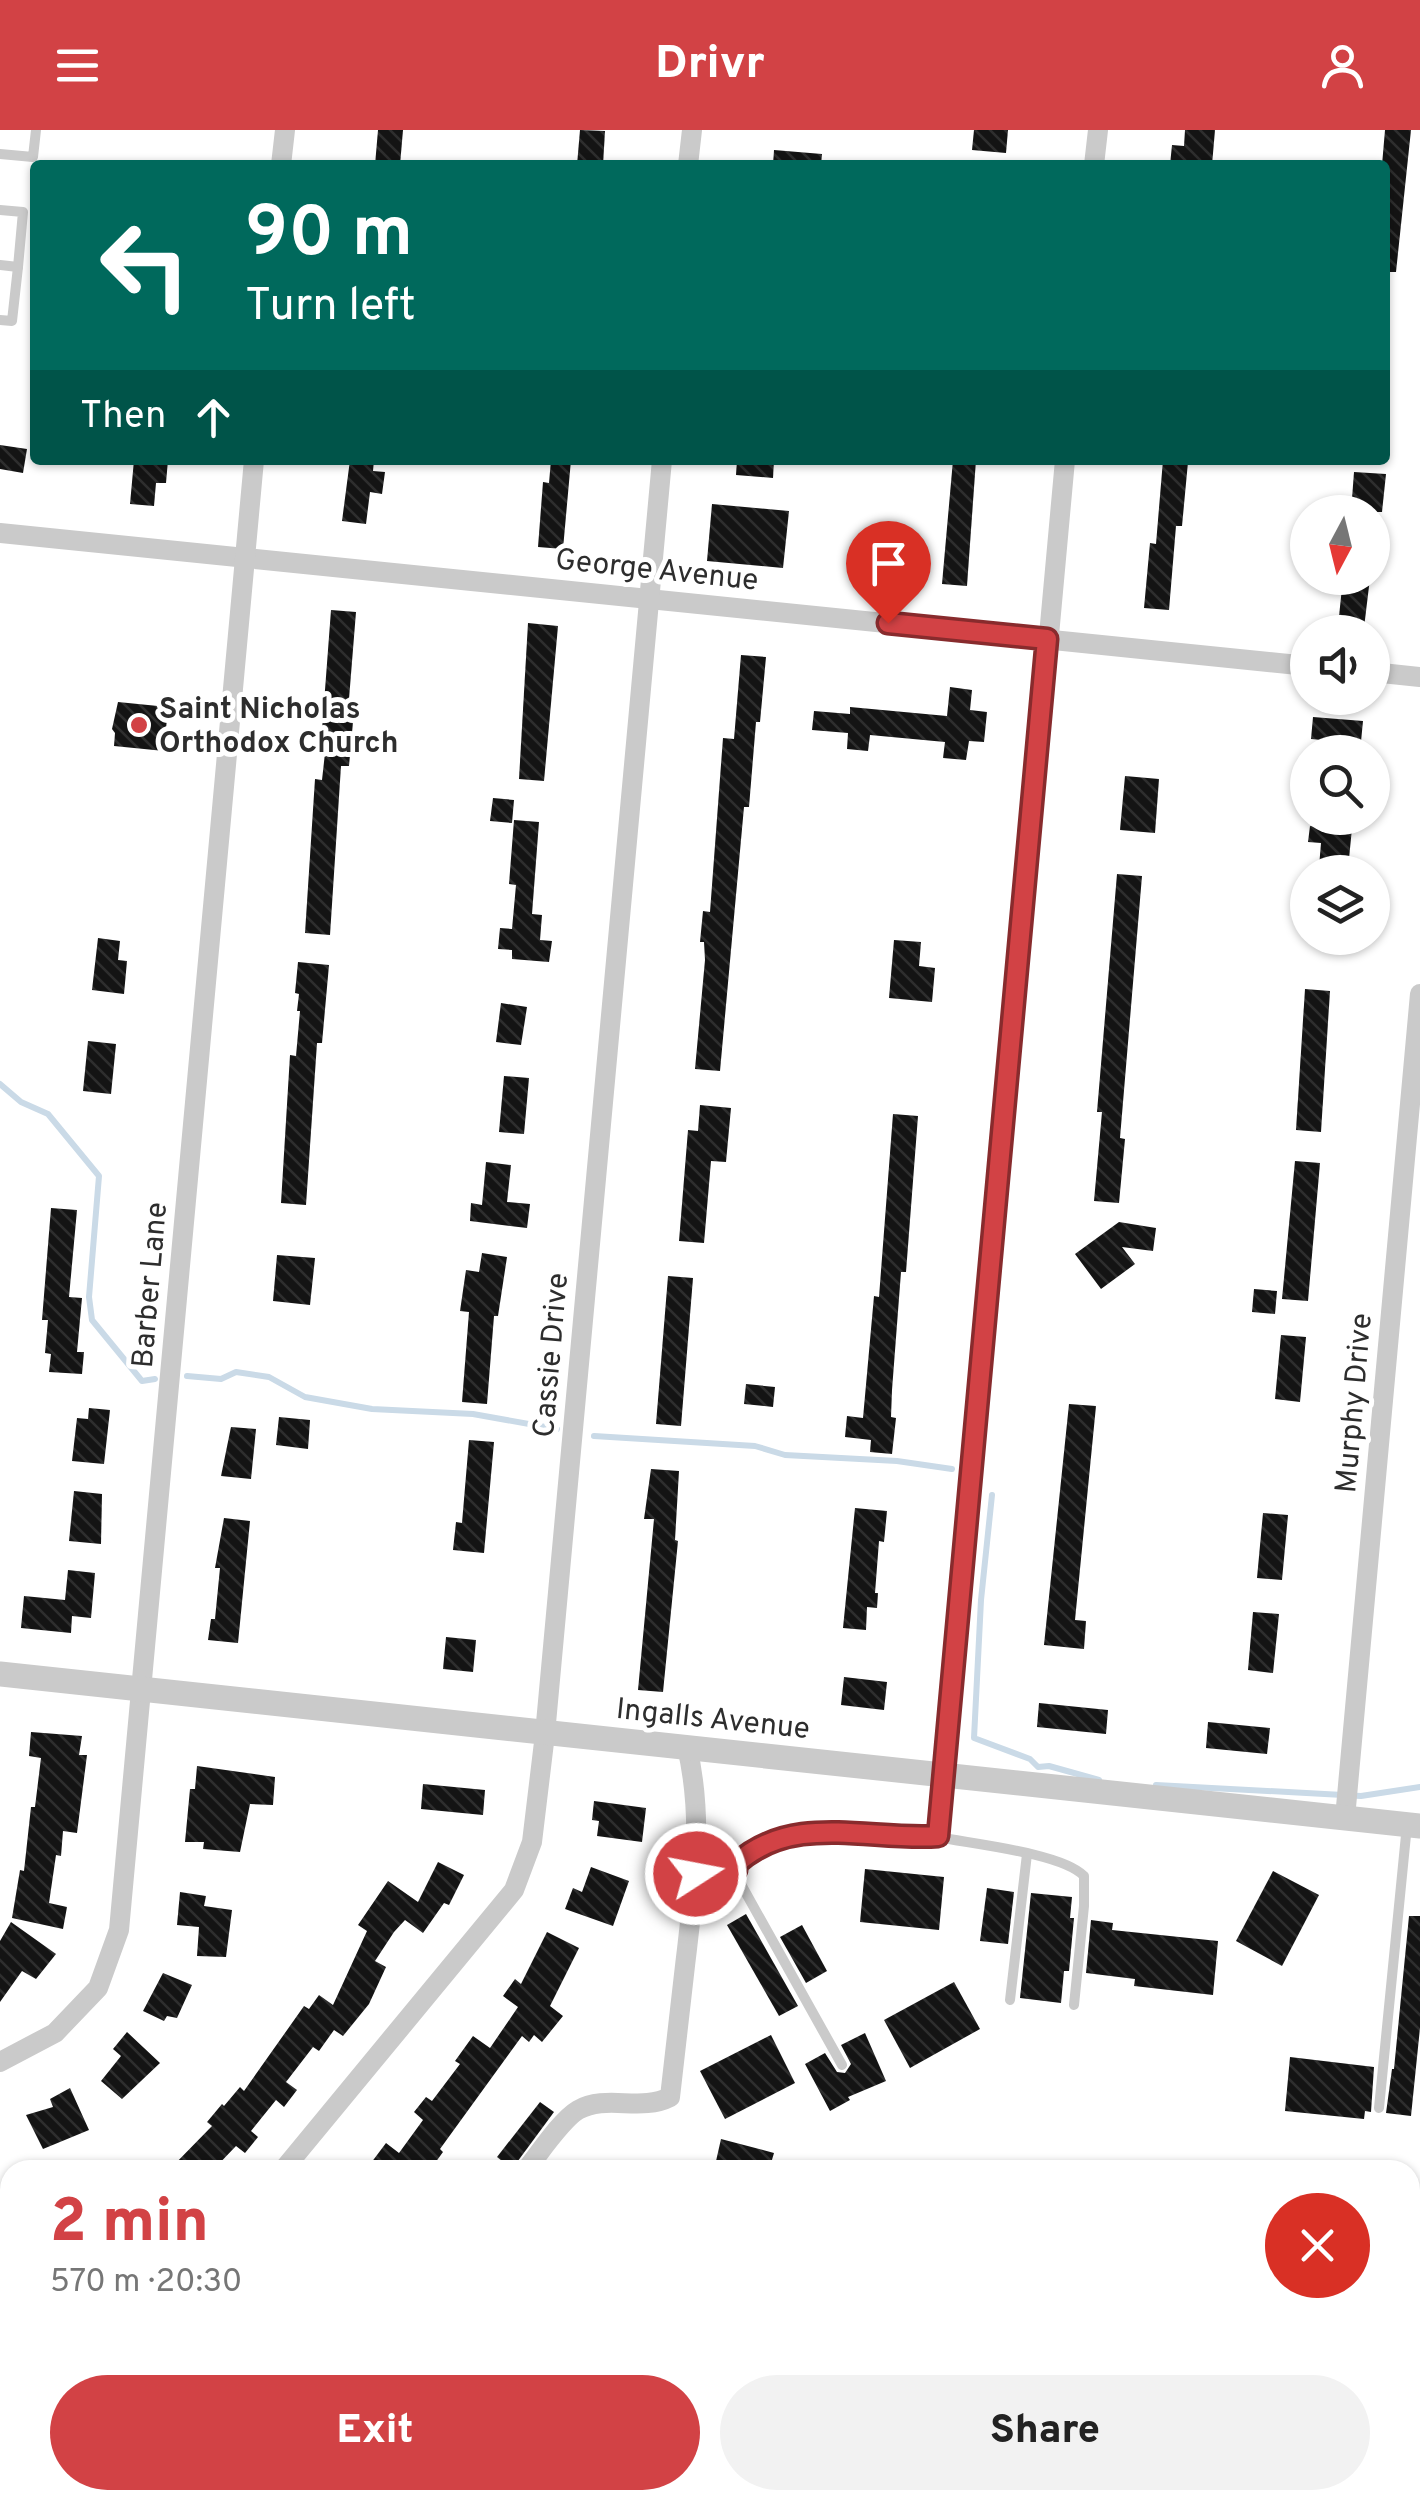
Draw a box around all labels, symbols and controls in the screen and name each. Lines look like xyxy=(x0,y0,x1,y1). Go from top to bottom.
text: Drivr xyxy=(655,37,765,94)
icon: menu xyxy=(50,38,105,93)
icon: person xyxy=(1315,38,1370,93)
text: 90 m xyxy=(245,192,413,281)
icon: left xyxy=(80,200,210,330)
text: Turn left xyxy=(245,279,416,336)
icon: ahead xyxy=(186,390,241,445)
text: Then xyxy=(80,393,166,442)
north arrow xyxy=(1290,495,1390,595)
map controls xyxy=(1290,495,1390,955)
pin xyxy=(846,521,931,624)
icon: arrive xyxy=(861,536,916,591)
street label: George Avenue xyxy=(553,542,760,601)
button: sound xyxy=(1290,615,1390,715)
place label: Saint Nicholas Orthodox Church xyxy=(159,692,399,763)
marker: Saint Nicholas Orthodox Church xyxy=(128,714,150,736)
button: search xyxy=(1290,735,1390,835)
button: layers xyxy=(1290,855,1390,955)
street label: Barber Lane xyxy=(126,1201,177,1370)
street label: Cassie Drive xyxy=(527,1271,578,1439)
street label: Murphy Drive xyxy=(1329,1312,1382,1495)
street label: Ingalls Avenue xyxy=(614,1692,811,1749)
position arrow xyxy=(644,1822,748,1926)
text: 2 min xyxy=(50,2187,209,2263)
button: close xyxy=(1265,2193,1370,2298)
text: 570 m · 20:30 xyxy=(50,2263,242,2303)
button: Exit xyxy=(50,2375,700,2490)
button: Share xyxy=(720,2375,1370,2490)

